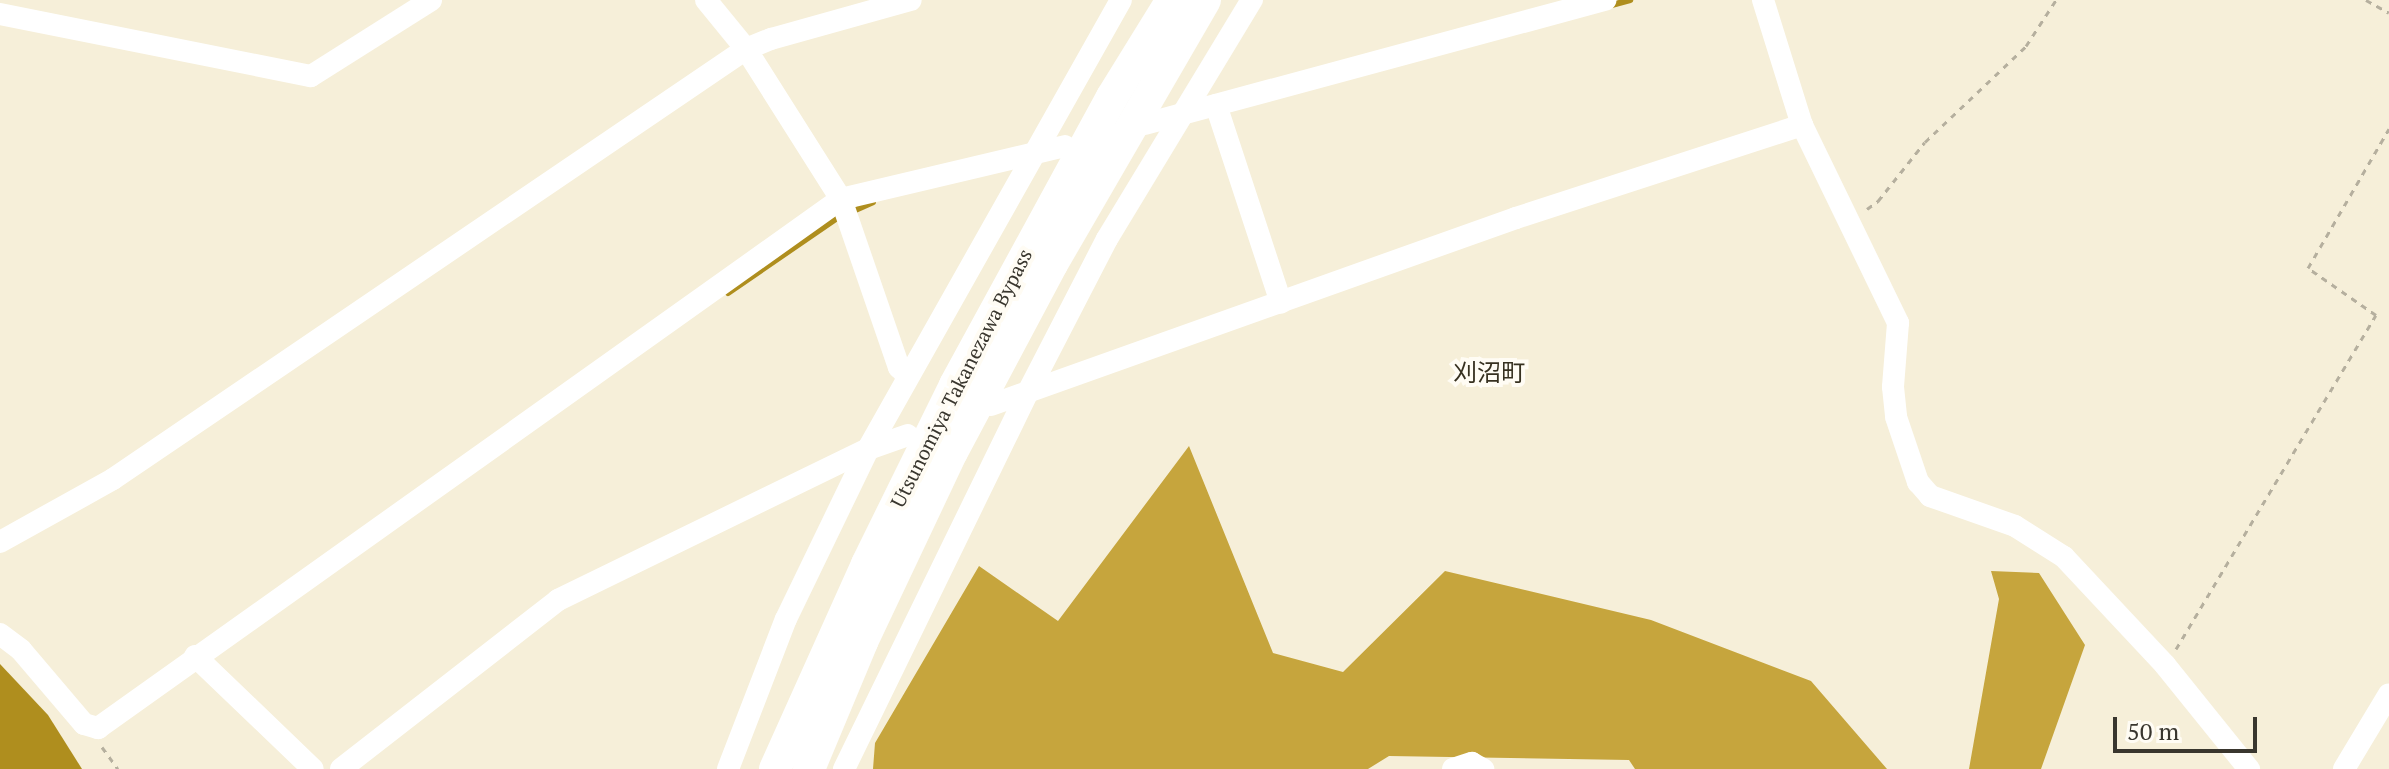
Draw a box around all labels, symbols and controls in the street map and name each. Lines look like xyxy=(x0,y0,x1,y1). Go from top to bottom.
street label: Utsunomiya Takanezawa Bypass xyxy=(885,245,1037,511)
district label: 刈沼町 xyxy=(1453,359,1525,387)
scale bar xyxy=(2117,701,2261,751)
text: 50 m xyxy=(2127,715,2179,747)

